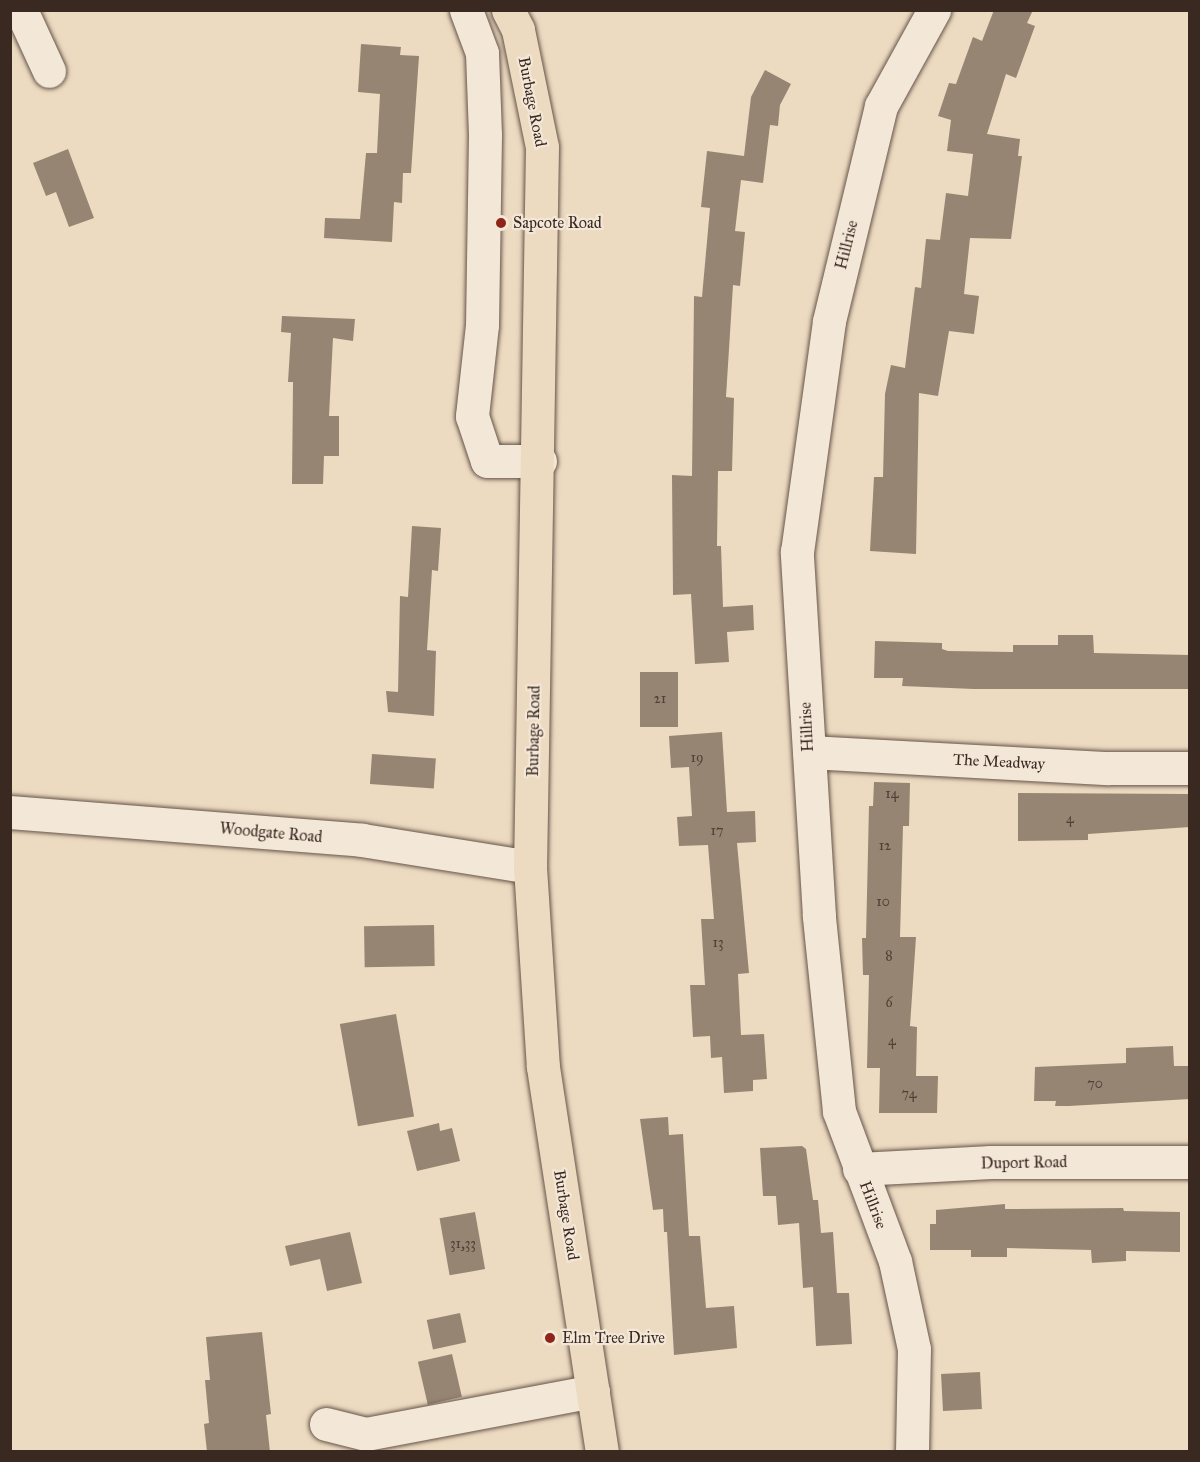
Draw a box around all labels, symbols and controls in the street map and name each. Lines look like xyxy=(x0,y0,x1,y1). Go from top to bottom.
street label: Burbage Road xyxy=(514,55,550,149)
place label: Sapcote Road xyxy=(513,213,602,233)
marker: Sapcote Road xyxy=(494,216,508,230)
street label: Hillrise xyxy=(832,219,862,271)
street label: Burbage Road xyxy=(524,685,544,777)
house number: 21 xyxy=(654,691,666,707)
street label: Hillrise xyxy=(796,702,818,752)
house number: 19 xyxy=(691,750,703,766)
street label: The Meadway xyxy=(952,750,1046,774)
house number: 14 xyxy=(885,786,899,802)
house number: 4 xyxy=(1066,811,1074,827)
street label: Woodgate Road xyxy=(219,819,323,847)
house number: 17 xyxy=(710,823,724,839)
house number: 12 xyxy=(879,838,891,854)
house number: 10 xyxy=(876,894,890,910)
house number: 13 xyxy=(712,935,724,951)
house number: 8 xyxy=(885,948,893,964)
house number: 6 xyxy=(885,995,893,1011)
house number: 4 xyxy=(888,1033,896,1049)
house number: 70 xyxy=(1087,1076,1103,1092)
house number: 74 xyxy=(902,1086,916,1102)
street label: Duport Road xyxy=(981,1153,1067,1173)
street label: Burbage Road xyxy=(549,1168,583,1262)
street label: Hillrise xyxy=(855,1178,891,1232)
house number: 31,33 xyxy=(450,1236,476,1252)
place label: Elm Tree Drive xyxy=(562,1328,665,1348)
marker: Elm Tree Drive xyxy=(543,1331,557,1345)

